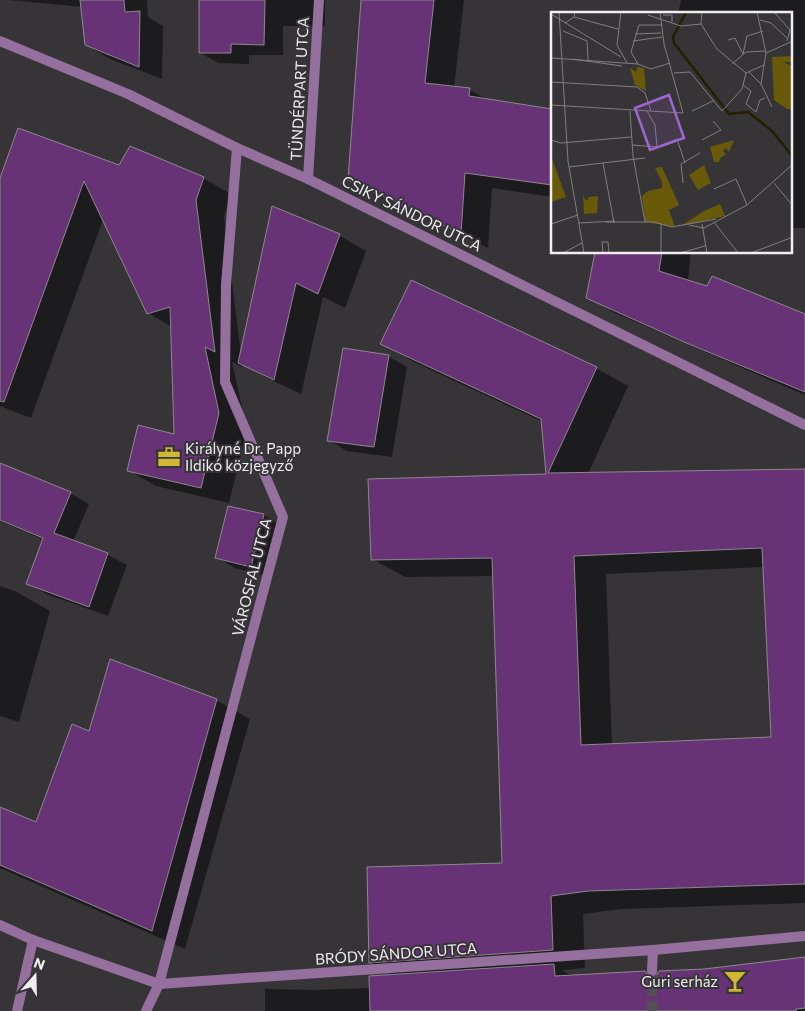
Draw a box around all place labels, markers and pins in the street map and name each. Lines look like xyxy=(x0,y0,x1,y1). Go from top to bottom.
place label: Királyné Dr. Papp Ildikó közjegyző xyxy=(185,439,301,474)
office icon: Királyné Dr. Papp Ildikó közjegyző xyxy=(156,444,182,470)
bar icon: Guri serház xyxy=(722,968,748,994)
place label: Guri serház xyxy=(641,972,718,990)

